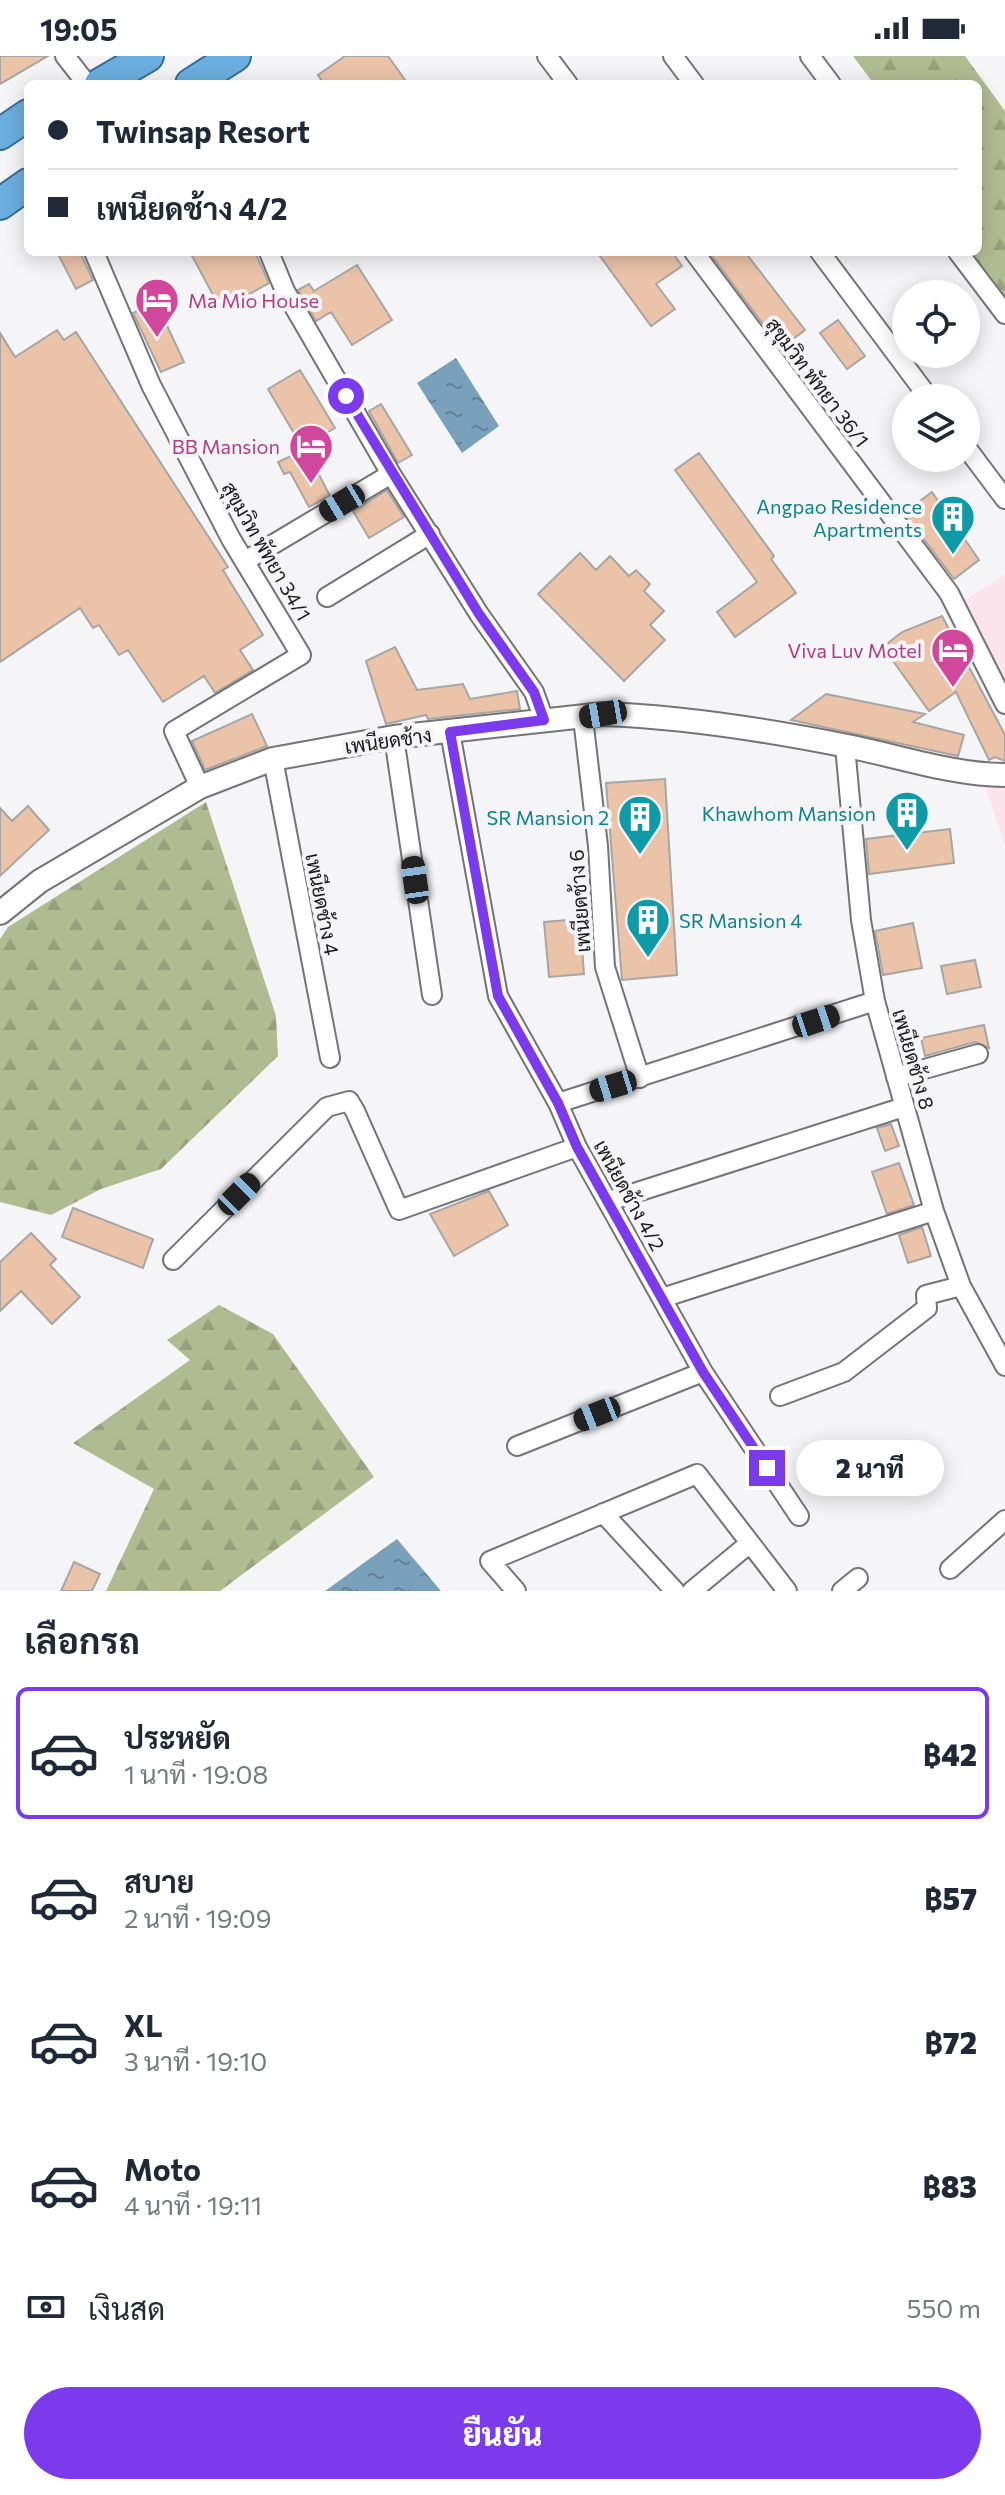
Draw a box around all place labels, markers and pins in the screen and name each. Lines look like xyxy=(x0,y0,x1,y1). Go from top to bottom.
hotel icon: Ma Mio House xyxy=(133,276,181,339)
place label: Ma Mio House xyxy=(188,288,319,312)
hotel icon: BB Mansion xyxy=(287,422,335,485)
place label: BB Mansion xyxy=(172,434,280,458)
building icon: Angpao Residence Apartments xyxy=(929,493,977,556)
place label: Angpao Residence Apartments xyxy=(756,494,922,541)
hotel icon: Viva Luv Motel xyxy=(929,626,977,689)
place label: Viva Luv Motel xyxy=(787,638,922,662)
building icon: Khawhom Mansion xyxy=(883,789,931,852)
building icon: SR Mansion 2 xyxy=(616,793,664,856)
place label: Khawhom Mansion xyxy=(702,801,876,825)
place label: SR Mansion 2 xyxy=(487,805,609,829)
building icon: SR Mansion 4 xyxy=(624,896,672,959)
place label: SR Mansion 4 xyxy=(679,908,802,932)

